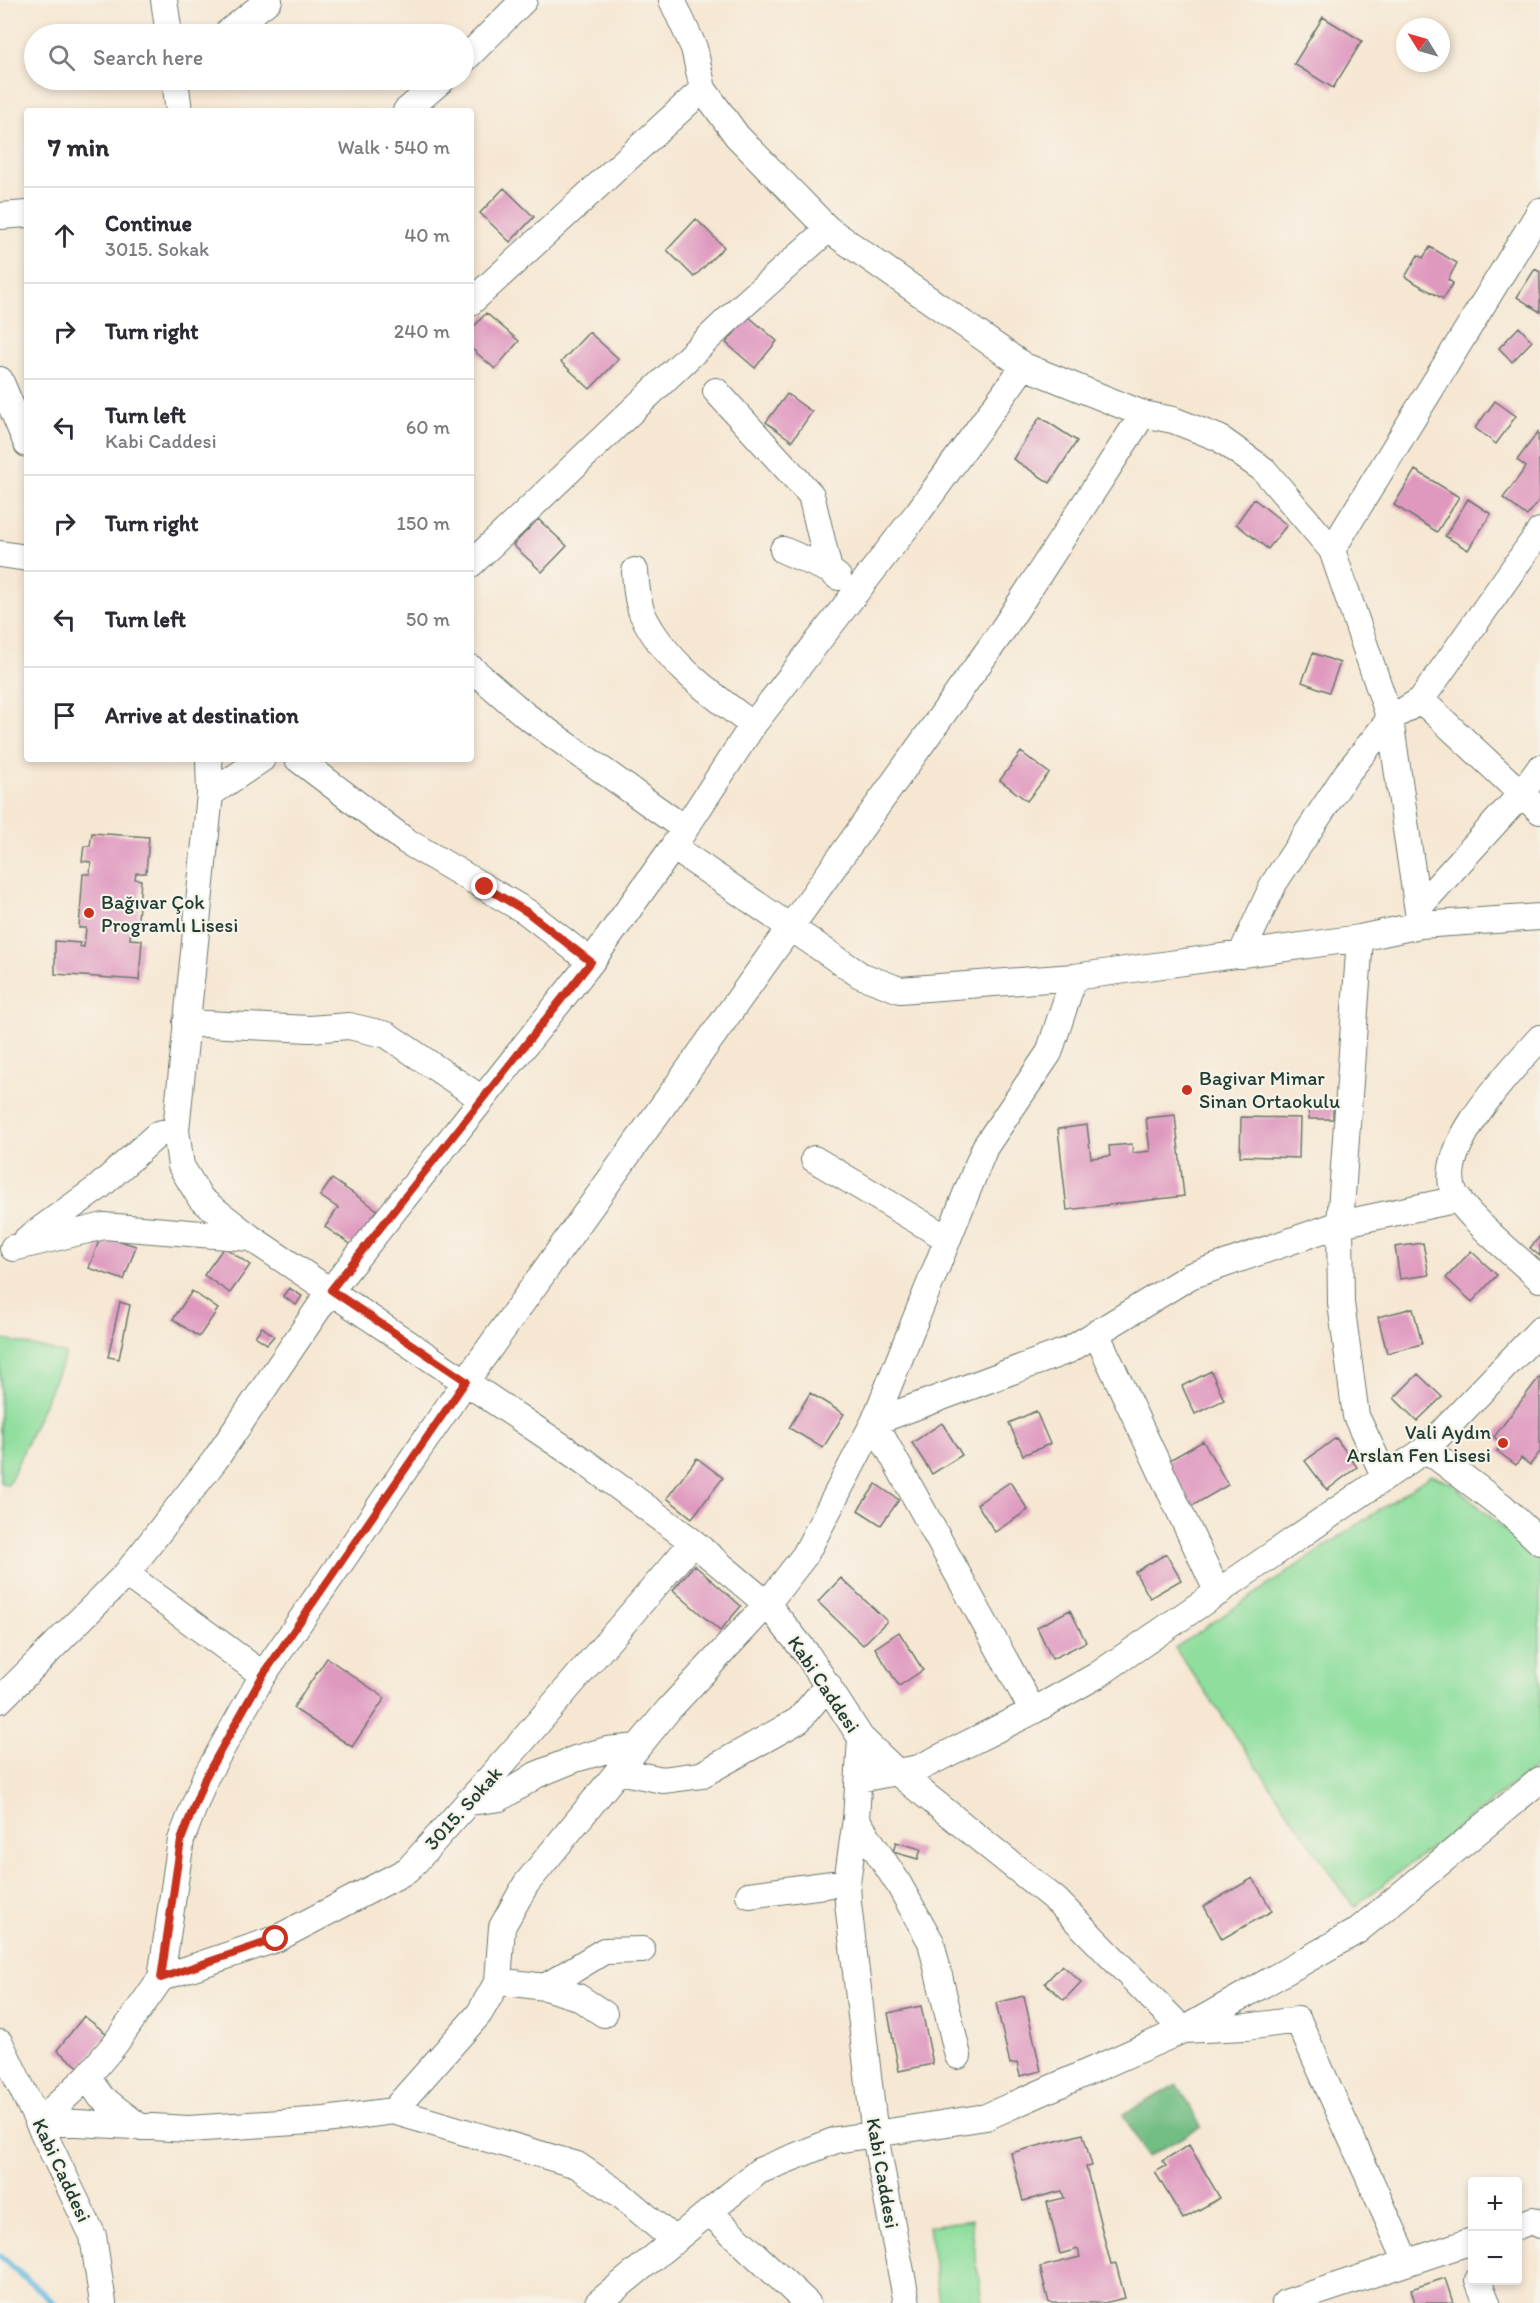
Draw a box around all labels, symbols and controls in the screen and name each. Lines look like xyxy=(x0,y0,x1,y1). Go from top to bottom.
north arrow xyxy=(1396,18,1450,72)
search box xyxy=(24,24,474,90)
icon: search xyxy=(45,41,78,74)
text: Search here xyxy=(93,44,203,71)
text: 7 min xyxy=(48,131,109,163)
text: Walk · 540 m xyxy=(337,135,450,159)
text: Continue xyxy=(105,210,192,237)
icon: ahead xyxy=(48,219,81,252)
text: 40 m xyxy=(404,223,450,247)
text: 3015. Sokak xyxy=(105,237,209,261)
icon: right xyxy=(48,315,81,348)
text: Turn right xyxy=(105,318,199,345)
text: 240 m xyxy=(394,319,450,343)
text: Turn left xyxy=(105,402,186,429)
icon: left xyxy=(48,411,81,444)
text: 60 m xyxy=(406,415,450,439)
text: Kabi Caddesi xyxy=(105,429,217,453)
icon: right xyxy=(48,507,81,540)
text: Turn right xyxy=(105,510,199,537)
text: 150 m xyxy=(397,511,450,535)
icon: left xyxy=(48,603,81,636)
text: Turn left xyxy=(105,606,186,633)
text: 50 m xyxy=(406,607,450,631)
icon: arrive xyxy=(48,699,81,732)
text: Arrive at destination xyxy=(105,702,299,729)
route end xyxy=(471,873,497,899)
place label: Bağıvar Çok Programlı Lisesi xyxy=(101,890,238,937)
marker: Bağıvar Çok Programlı Lisesi xyxy=(82,906,96,920)
place label: Bagivar Mimar Sinan Ortaokulu xyxy=(1199,1066,1340,1113)
marker: Bagivar Mimar Sinan Ortaokulu xyxy=(1180,1083,1194,1097)
place label: Vali Aydın Arslan Fen Lisesi xyxy=(1347,1420,1491,1467)
marker: Vali Aydın Arslan Fen Lisesi xyxy=(1496,1436,1510,1450)
street label: Kabi Caddesi xyxy=(783,1631,865,1737)
street label: 3015. Sokak xyxy=(419,1761,507,1855)
route start xyxy=(262,1925,288,1951)
street label: Kabi Caddesi xyxy=(28,2114,96,2226)
street label: Kabi Caddesi xyxy=(861,2116,905,2230)
map controls xyxy=(1468,2177,1522,2285)
button: + xyxy=(1468,2177,1522,2231)
button: − xyxy=(1468,2231,1522,2285)

